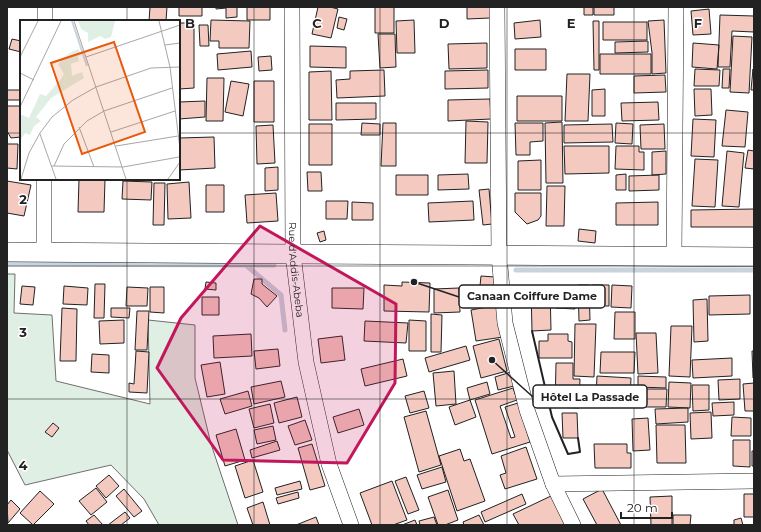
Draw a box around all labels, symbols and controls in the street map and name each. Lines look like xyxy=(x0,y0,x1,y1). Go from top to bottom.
text: B xyxy=(185,15,195,31)
text: C xyxy=(312,15,322,31)
text: D xyxy=(439,15,450,31)
text: E xyxy=(567,15,576,31)
text: F xyxy=(694,15,702,31)
inset map xyxy=(20,20,180,180)
text: 2 xyxy=(19,191,27,207)
street label: Rue d'Addis-Abeba xyxy=(286,222,307,318)
callout: Canaan Coiffure Dame xyxy=(459,285,605,308)
text: Canaan Coiffure Dame xyxy=(467,289,597,303)
text: 3 xyxy=(18,324,27,340)
callout: Hôtel La Passade xyxy=(533,385,647,408)
text: Hôtel La Passade xyxy=(541,390,639,404)
text: 4 xyxy=(19,457,28,473)
scale bar xyxy=(621,494,672,520)
text: 20 m xyxy=(627,500,658,515)

